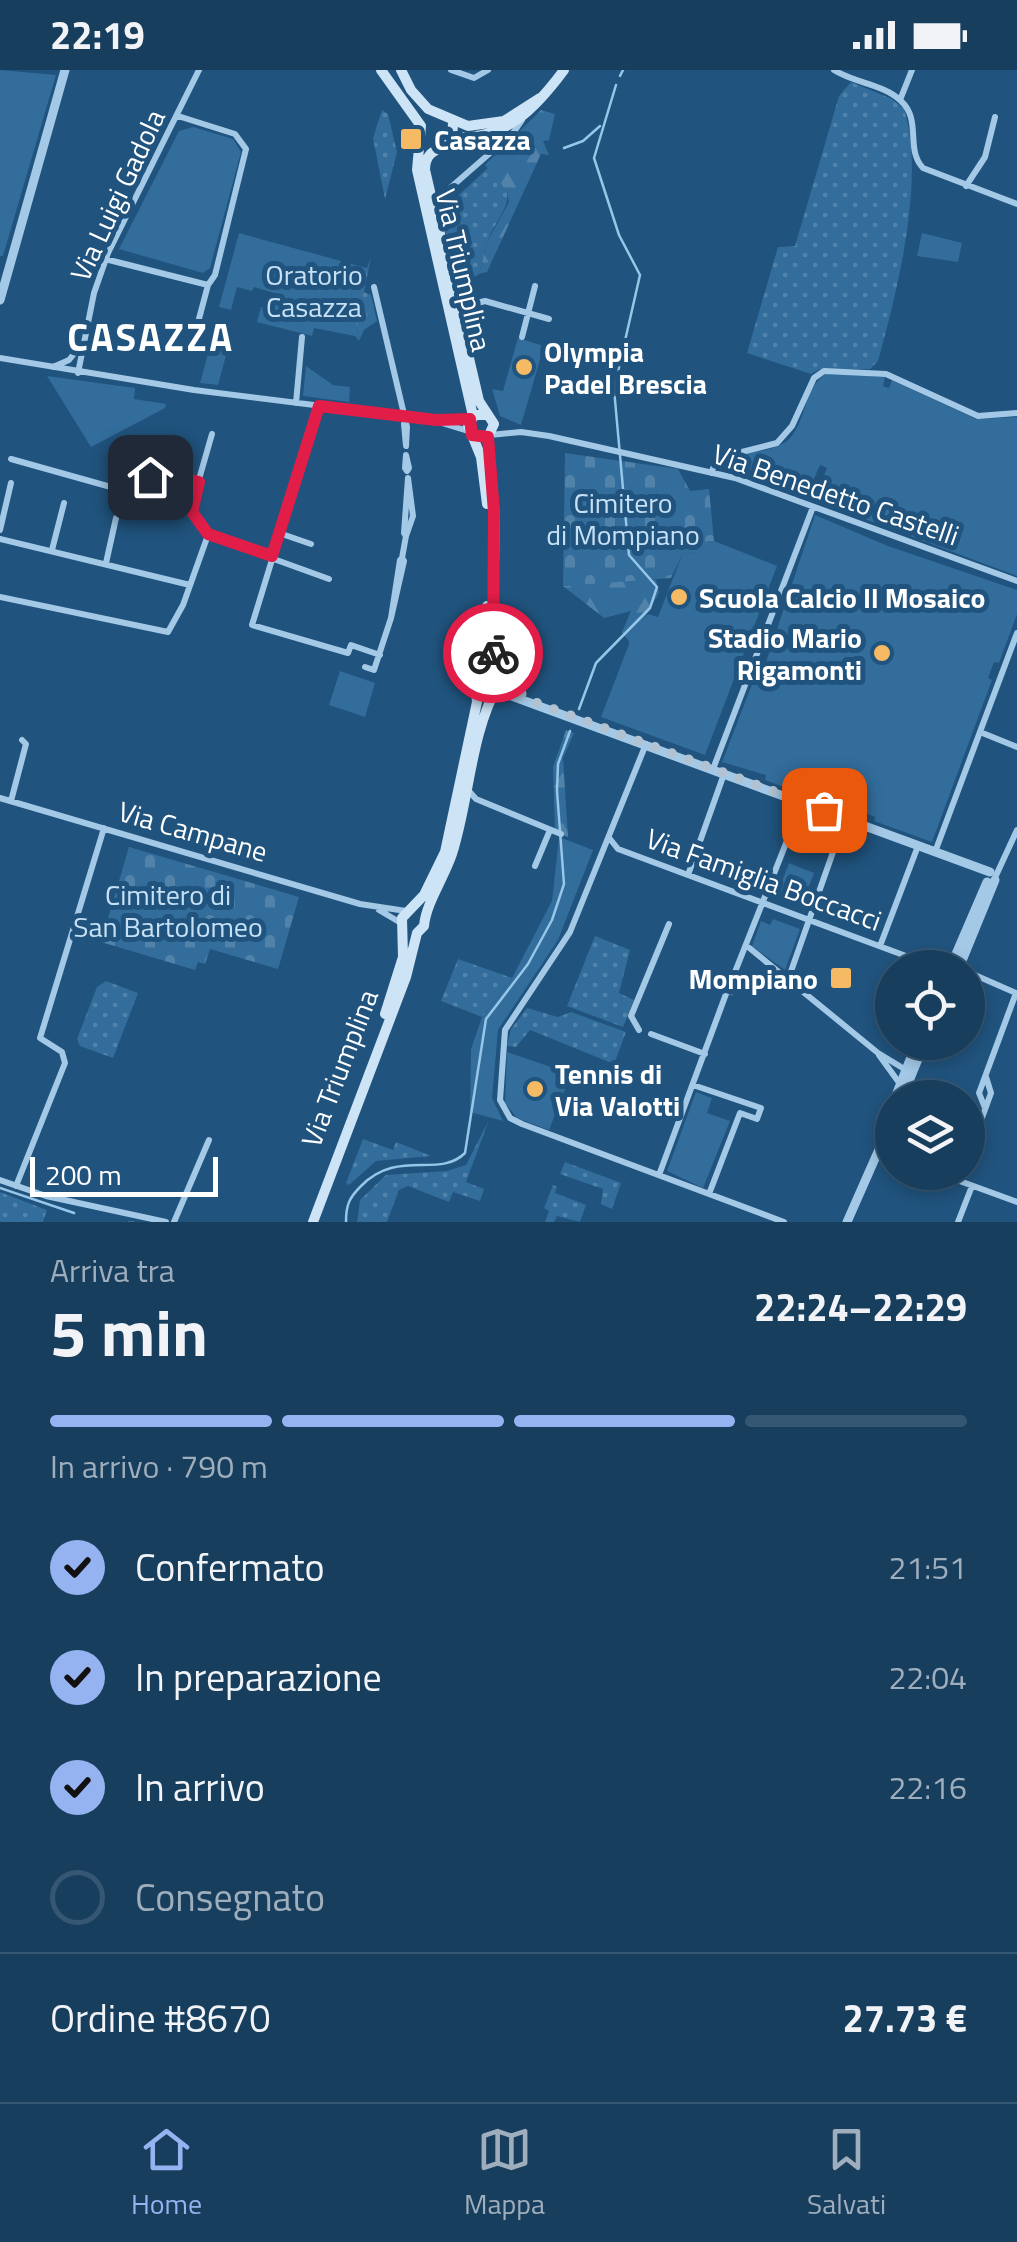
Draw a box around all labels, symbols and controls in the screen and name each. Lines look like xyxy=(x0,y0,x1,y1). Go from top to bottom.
text: 22:19 xyxy=(50,6,145,64)
street label: Via Luigi Gadola xyxy=(58,102,176,288)
place label: Casazza xyxy=(434,118,531,161)
marker: Casazza xyxy=(398,126,424,152)
street label: Via Triumplina xyxy=(424,185,504,355)
park label: Oratorio Casazza xyxy=(265,253,363,328)
district label: CASAZZA xyxy=(67,308,235,366)
place label: Olympia Padel Brescia xyxy=(544,330,707,405)
marker: Olympia Padel Brescia xyxy=(513,356,535,378)
street label: Via Benedetto Castelli xyxy=(707,432,965,556)
pin xyxy=(108,435,193,520)
icon: home xyxy=(123,450,178,505)
park label: Cimitero di Mompiano xyxy=(546,481,700,556)
place label: Scuola Calcio Il Mosaico xyxy=(699,576,985,619)
marker: Scuola Calcio Il Mosaico xyxy=(668,586,690,608)
courier xyxy=(443,603,543,703)
place label: Stadio Mario Rigamonti xyxy=(708,616,862,691)
icon: bike xyxy=(466,626,521,681)
marker: Stadio Mario Rigamonti xyxy=(871,642,893,664)
pin xyxy=(782,768,867,853)
icon: bag xyxy=(797,783,852,838)
street label: Via Campane xyxy=(113,789,273,873)
street label: Via Famiglia Boccacci xyxy=(640,816,888,942)
park label: Cimitero di San Bartolomeo xyxy=(73,873,263,948)
map controls xyxy=(875,950,985,1190)
button: locate xyxy=(875,950,985,1060)
place label: Mompiano xyxy=(689,957,818,1000)
marker: Mompiano xyxy=(828,965,854,991)
street label: Via Triumplina xyxy=(289,983,389,1153)
place label: Tennis di Via Valotti xyxy=(555,1052,680,1127)
marker: Tennis di Via Valotti xyxy=(524,1078,546,1100)
button: layers xyxy=(875,1080,985,1190)
scale bar xyxy=(30,1152,218,1196)
text: 200 m xyxy=(45,1153,122,1196)
text: Arriva tra xyxy=(50,1246,175,1294)
text: 22:24–22:29 xyxy=(754,1278,967,1336)
text: 5 min xyxy=(50,1282,208,1381)
text: In arrivo · 790 m xyxy=(50,1442,268,1490)
text: Confermato xyxy=(135,1538,325,1596)
icon: check xyxy=(50,1540,105,1595)
text: 21:51 xyxy=(888,1543,967,1591)
text: In preparazione xyxy=(135,1648,382,1706)
icon: check xyxy=(50,1650,105,1705)
text: 22:04 xyxy=(888,1653,967,1701)
text: In arrivo xyxy=(135,1758,265,1816)
icon: check xyxy=(50,1760,105,1815)
text: 22:16 xyxy=(888,1763,967,1811)
text: Consegnato xyxy=(135,1868,325,1926)
text: Ordine #8670 xyxy=(50,1989,271,2047)
text: 27.73 € xyxy=(843,1989,967,2047)
tab: Home xyxy=(131,2122,202,2225)
tab: Mappa xyxy=(464,2122,545,2225)
tab: Salvati xyxy=(807,2122,886,2225)

